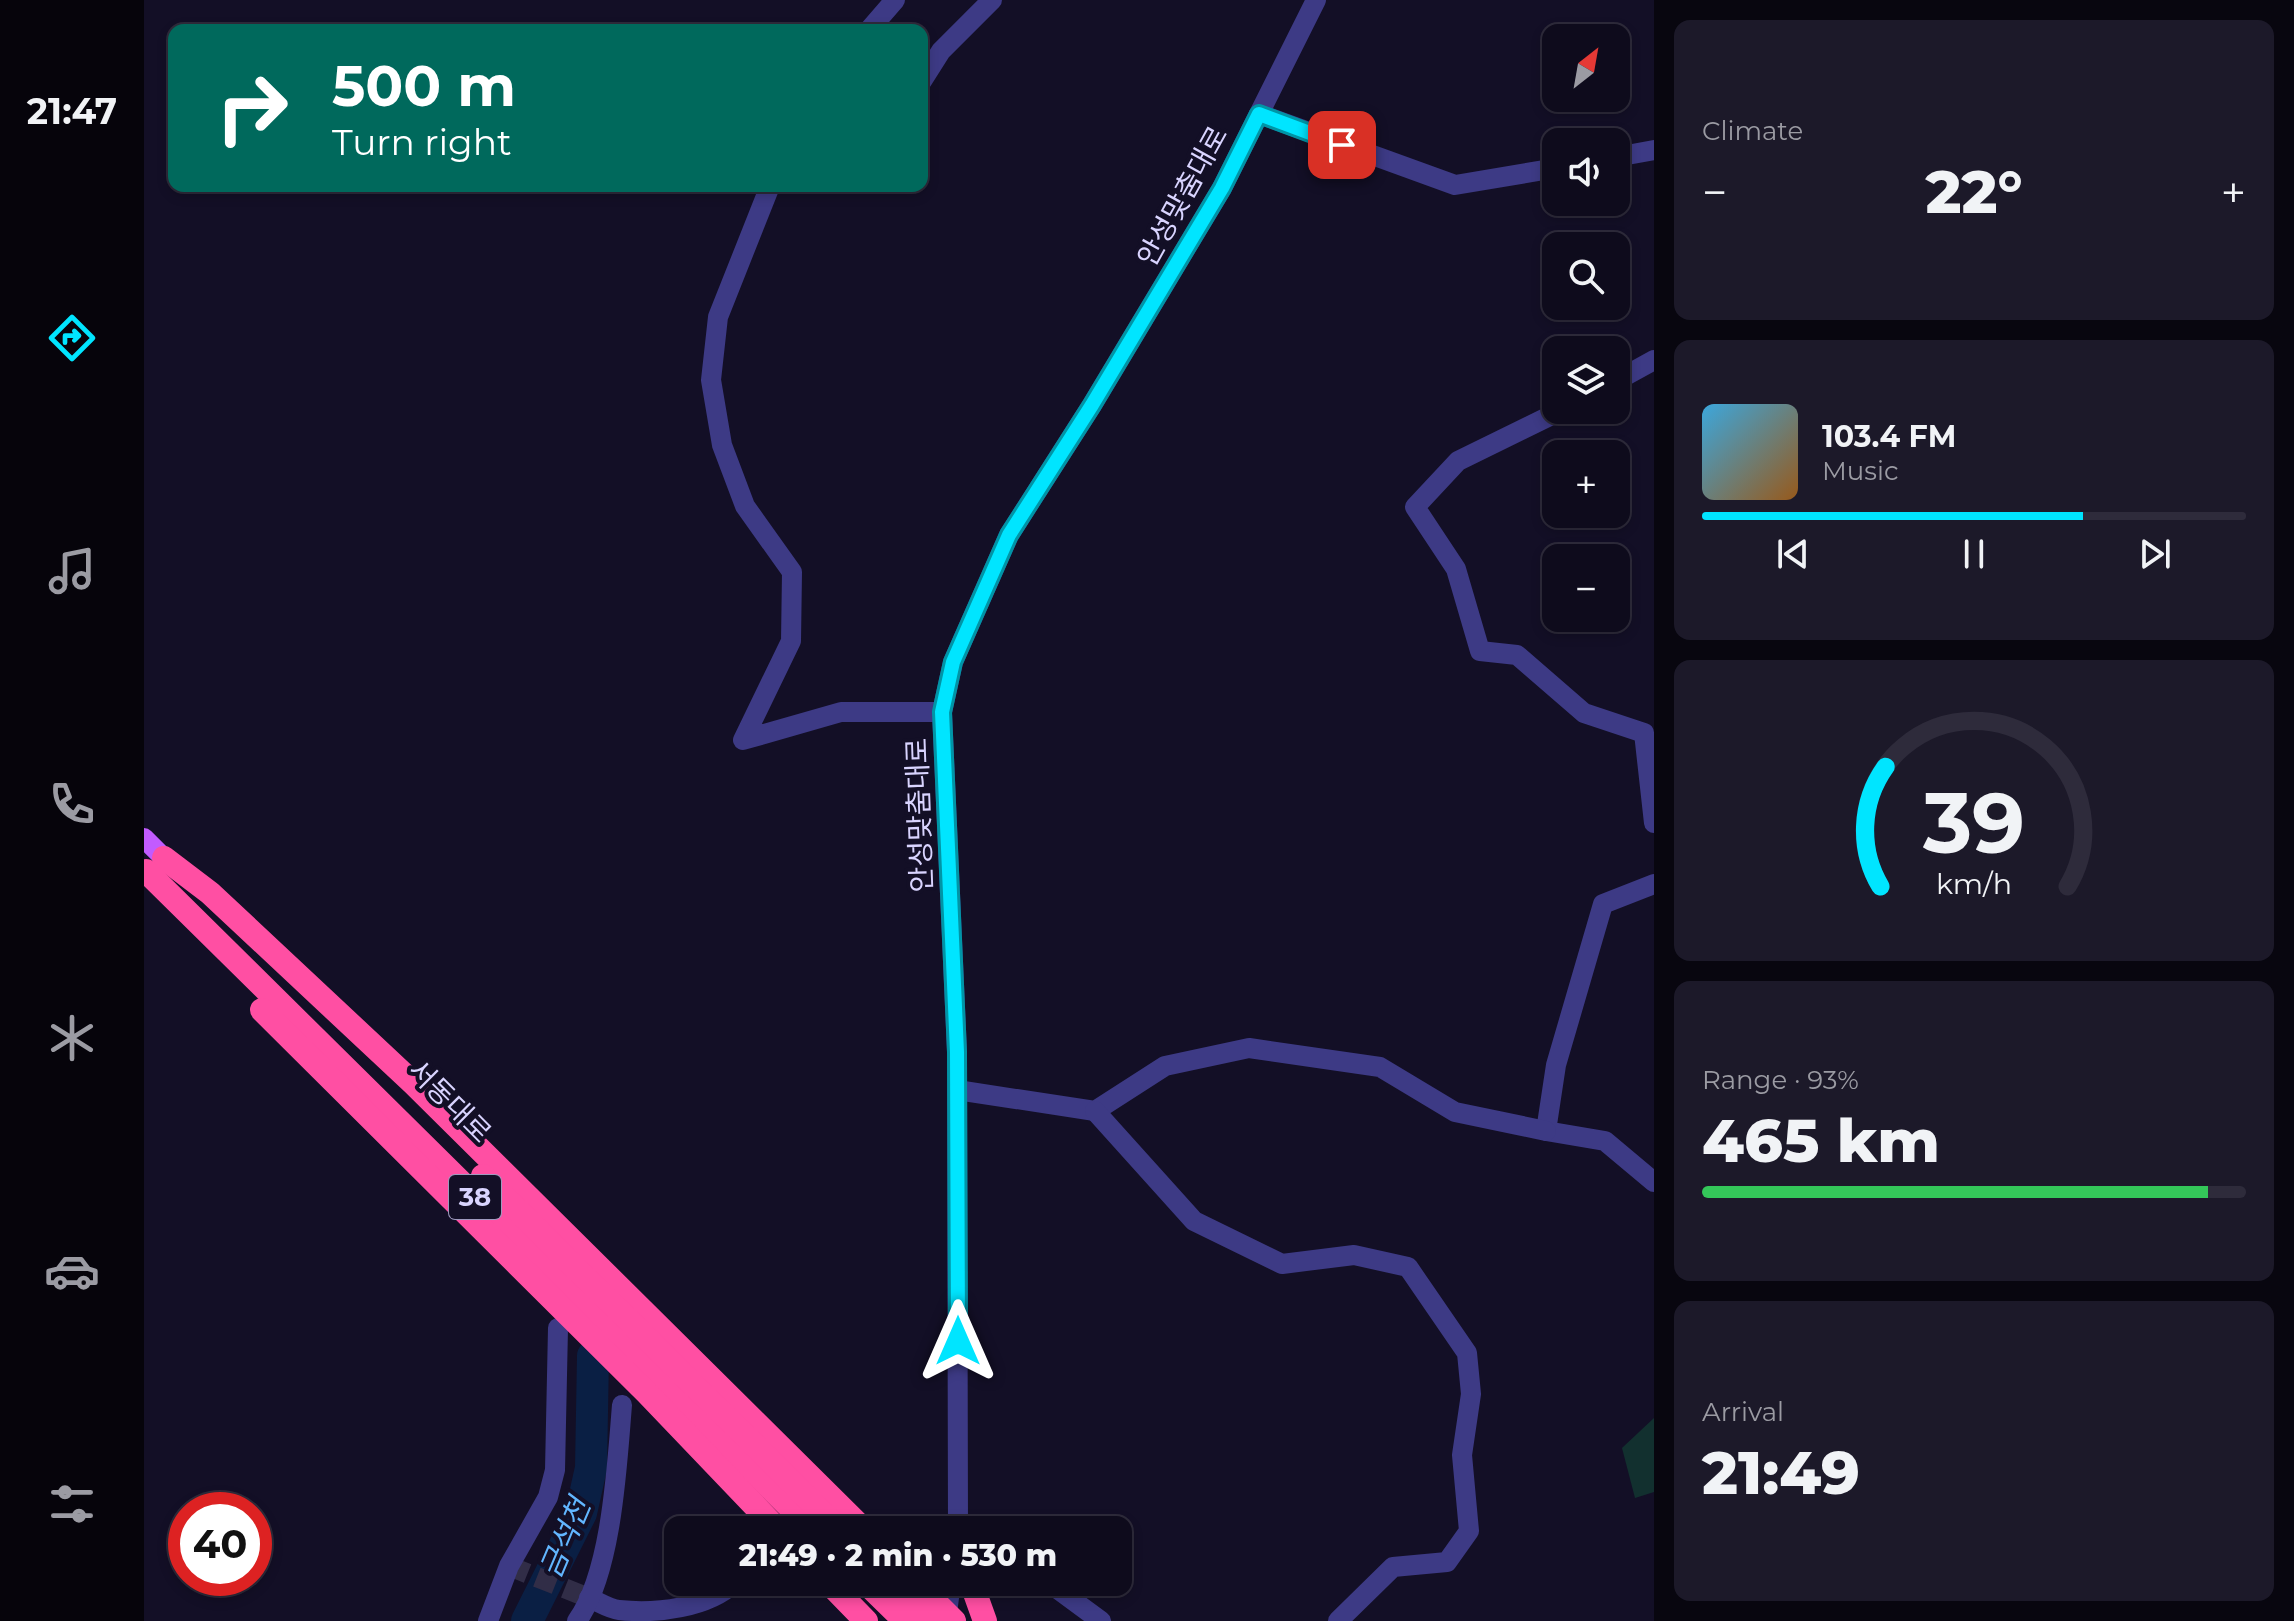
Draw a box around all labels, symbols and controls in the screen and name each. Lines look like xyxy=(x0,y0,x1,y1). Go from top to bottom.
north arrow xyxy=(1542,24,1630,112)
map controls xyxy=(1542,24,1630,632)
text: 500 m xyxy=(332,52,516,120)
icon: right xyxy=(200,56,304,160)
text: 21:47 xyxy=(27,89,117,133)
pin xyxy=(1308,111,1376,179)
text: Climate xyxy=(1702,115,1803,147)
text: Turn right xyxy=(332,120,512,164)
street label: 안성맞춤대로 xyxy=(1130,120,1234,272)
icon: arrive xyxy=(1320,123,1364,167)
button: sound xyxy=(1542,128,1630,216)
text: 22° xyxy=(1926,155,2022,228)
text: − xyxy=(1702,165,1727,219)
text: + xyxy=(2221,165,2246,219)
button: search xyxy=(1542,232,1630,320)
icon: directions xyxy=(44,310,100,366)
button: layers xyxy=(1542,336,1630,424)
text: 103.4 FM xyxy=(1822,418,1956,455)
button: + xyxy=(1542,440,1630,528)
text: Music xyxy=(1822,455,1899,487)
icon: previous xyxy=(1771,532,1815,576)
icon: pause xyxy=(1952,532,1996,576)
icon: next xyxy=(2133,532,2177,576)
icon: music xyxy=(44,543,100,599)
button: − xyxy=(1542,544,1630,632)
street label: 안성맞춤대로 xyxy=(899,737,939,893)
text: 39 xyxy=(1922,771,2025,873)
icon: phone xyxy=(44,776,100,832)
text: km/h xyxy=(1936,866,2012,901)
icon: climate xyxy=(44,1010,100,1066)
street label: 서동대로 xyxy=(402,1053,498,1149)
text: Range · 93% xyxy=(1702,1064,1859,1096)
text: 465 km xyxy=(1702,1104,1940,1177)
road number: 38 xyxy=(449,1175,501,1219)
icon: car xyxy=(44,1243,100,1299)
position arrow xyxy=(916,1299,1000,1383)
text: Arrival xyxy=(1702,1396,1784,1428)
text: 21:49 xyxy=(1702,1436,1860,1509)
icon: filters xyxy=(44,1476,100,1532)
water label: 금석천 xyxy=(532,1490,600,1583)
speed limit sign: 40 xyxy=(168,1492,272,1596)
text: 21:49 · 2 min · 530 m xyxy=(739,1537,1057,1574)

